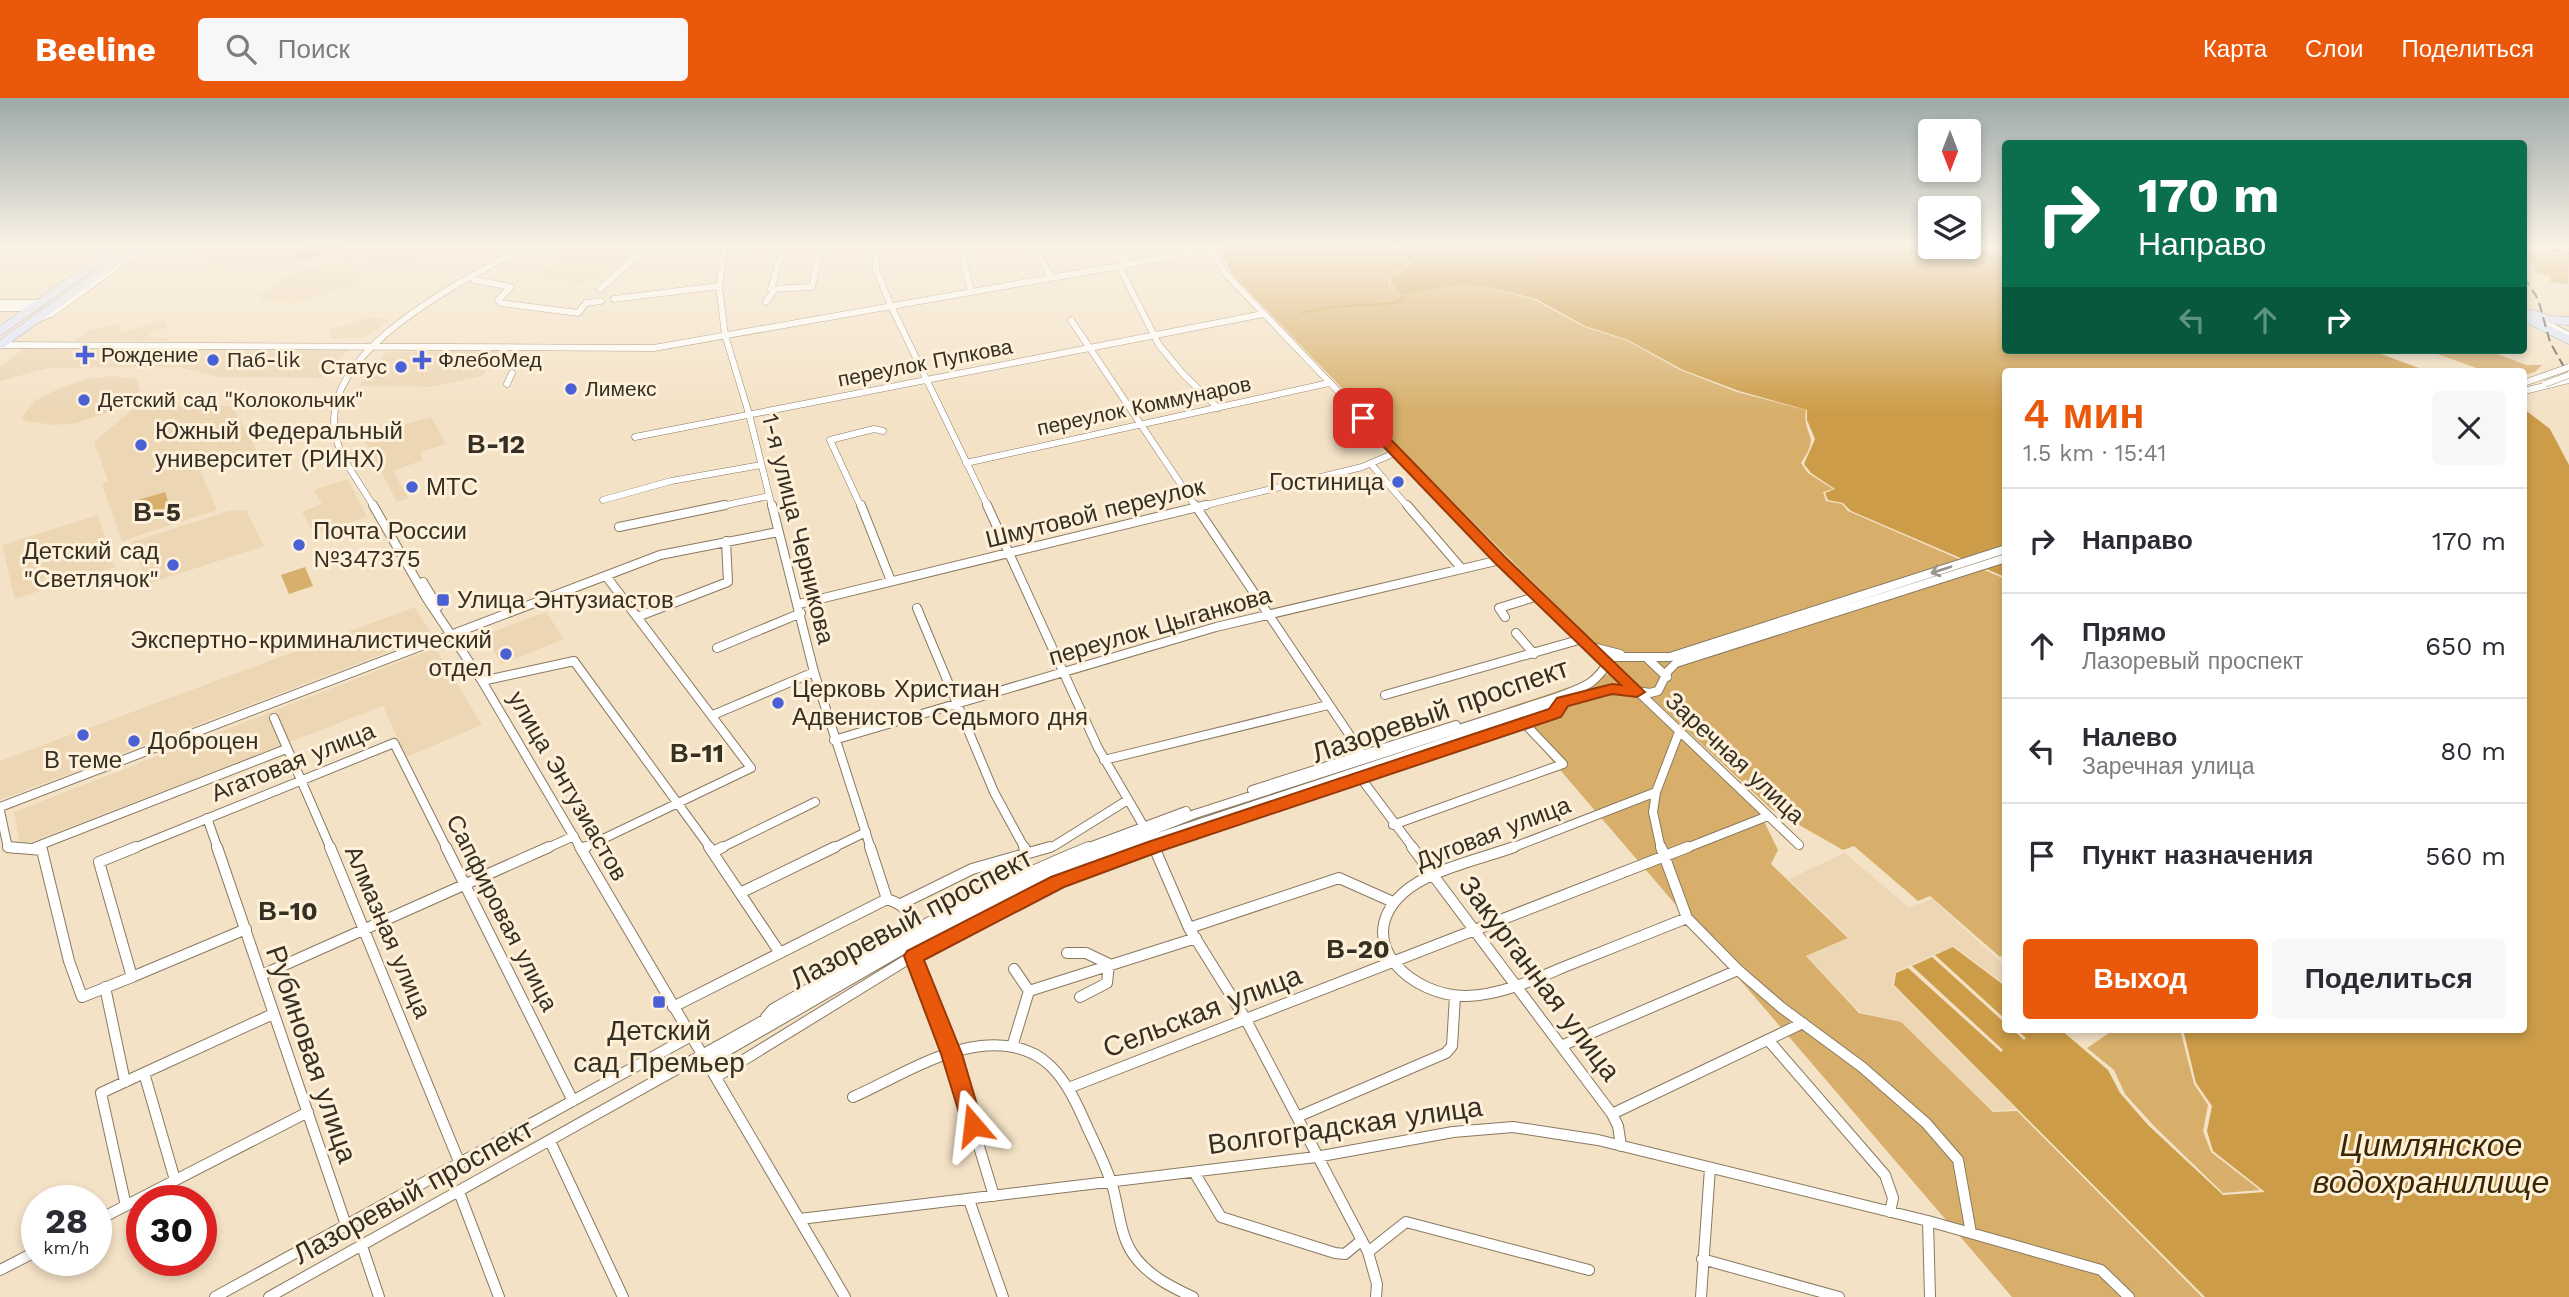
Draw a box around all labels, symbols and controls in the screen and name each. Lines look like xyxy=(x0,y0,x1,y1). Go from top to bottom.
search box xyxy=(198,18,688,81)
text: Beeline xyxy=(35,30,156,69)
icon: search xyxy=(222,30,260,68)
text: Поиск xyxy=(278,34,350,64)
text: Карта xyxy=(2203,35,2267,63)
text: Слои xyxy=(2305,35,2363,63)
text: Поделиться xyxy=(2401,35,2534,63)
north arrow xyxy=(1918,119,1981,182)
map controls xyxy=(1918,119,1981,259)
text: 170 m xyxy=(2138,166,2279,224)
icon: right xyxy=(2023,168,2114,259)
button: layers xyxy=(1918,196,1981,259)
text: Направо xyxy=(2138,225,2266,263)
icon: left xyxy=(2173,301,2211,339)
icon: ahead xyxy=(2246,301,2284,339)
icon: right xyxy=(2319,301,2357,339)
street label: переулок Пупкова xyxy=(835,333,1015,392)
place label: Рождение xyxy=(101,342,199,367)
marker: Рождение xyxy=(75,345,95,365)
place label: Паб-lik xyxy=(227,347,301,372)
place label: ФлебоМед xyxy=(438,347,542,372)
marker: ФлебоМед xyxy=(412,350,432,370)
marker: Паб-lik xyxy=(205,352,221,368)
place label: Статус xyxy=(321,354,387,379)
marker: Статус xyxy=(393,359,409,375)
street label: переулок Коммунаров xyxy=(1035,371,1253,440)
place label: Лимекс xyxy=(585,376,657,401)
marker: Лимекс xyxy=(563,381,579,397)
place label: Детский сад "Колокольчик" xyxy=(98,387,363,412)
pin xyxy=(1333,388,1393,448)
text: 4 мин xyxy=(2023,389,2145,438)
button: close xyxy=(2432,391,2506,465)
marker: Детский сад "Колокольчик" xyxy=(76,392,92,408)
icon: arrive xyxy=(1344,399,1382,437)
street label: 1-я улица Черникова xyxy=(756,411,840,648)
place label: Южный Федеральный университет (РИНХ) xyxy=(155,417,403,473)
district label: В-12 xyxy=(467,429,525,459)
marker: Южный Федеральный университет (РИНХ) xyxy=(133,437,149,453)
text: 1.5 km · 15:41 xyxy=(2023,440,2167,467)
place label: Гостиница xyxy=(1269,468,1385,496)
street label: Шмутовой переулок xyxy=(983,472,1208,554)
place label: МТС xyxy=(426,473,478,501)
marker: Гостиница xyxy=(1390,474,1406,490)
marker: МТС xyxy=(404,479,420,495)
district label: В-5 xyxy=(133,497,181,527)
place label: Почта России №347375 xyxy=(313,517,467,573)
icon: right xyxy=(2023,522,2061,560)
text: Направо xyxy=(2082,525,2193,555)
text: 170 m xyxy=(2432,526,2506,556)
place label: Детский сад "Светлячок" xyxy=(23,537,159,593)
marker: Почта России №347375 xyxy=(291,537,307,553)
marker: Детский сад "Светлячок" xyxy=(165,557,181,573)
one-way arrow xyxy=(1930,565,1952,577)
street label: переулок Цыганкова xyxy=(1045,581,1275,671)
place label: Улица Энтузиастов xyxy=(457,586,674,614)
marker: Улица Энтузиастов xyxy=(435,592,451,608)
text: Прямо xyxy=(2082,617,2166,647)
place label: Экспертно-криминалистический отдел xyxy=(130,626,492,682)
icon: ahead xyxy=(2023,627,2061,665)
text: 650 m xyxy=(2425,631,2506,661)
marker: Экспертно-криминалистический отдел xyxy=(498,646,514,662)
text: Лазоревый проспект xyxy=(2082,648,2303,675)
street label: Лазоревый проспект xyxy=(1307,651,1573,770)
place label: Церковь Христиан Адвенистов Седьмого дня xyxy=(792,675,1088,731)
street label: улица Энтузиастов xyxy=(502,686,634,886)
street label: Заречная улица xyxy=(1660,686,1811,830)
marker: Церковь Христиан Адвенистов Седьмого дня xyxy=(770,695,786,711)
street label: Агатовая улица xyxy=(207,716,380,808)
text: Налево xyxy=(2082,722,2177,752)
marker: В теме xyxy=(75,727,91,743)
place label: Доброцен xyxy=(148,727,258,755)
icon: left xyxy=(2023,732,2061,770)
marker: Доброцен xyxy=(126,733,142,749)
text: 80 m xyxy=(2440,736,2506,766)
district label: В-11 xyxy=(670,738,724,768)
place label: В теме xyxy=(44,746,122,774)
text: Заречная улица xyxy=(2082,753,2255,780)
street label: Дуговая улица xyxy=(1412,790,1575,875)
street label: Сапфировая улица xyxy=(440,810,564,1017)
icon: arrive xyxy=(2023,837,2061,875)
text: Пункт назначения xyxy=(2082,840,2313,870)
street label: Лазоревый проспект xyxy=(785,841,1038,996)
text: 560 m xyxy=(2425,841,2506,871)
street label: Алмазная улица xyxy=(339,842,437,1023)
street label: Закурганная улица xyxy=(1452,869,1628,1087)
district label: В-10 xyxy=(258,896,318,926)
district label: В-20 xyxy=(1326,934,1390,964)
button: Выход xyxy=(2023,939,2258,1019)
button: Поделиться xyxy=(2272,939,2506,1019)
street label: Рубиновая улица xyxy=(259,941,364,1167)
street label: Сельская улица xyxy=(1098,958,1306,1064)
marker: Детский сад Премьер xyxy=(651,994,667,1010)
place label: Детский сад Премьер xyxy=(573,1014,745,1079)
position arrow xyxy=(936,1088,1010,1162)
street label: Волгоградская улица xyxy=(1206,1090,1485,1161)
street label: Лазоревый проспект xyxy=(287,1112,539,1271)
water label: Цимлянское водохранилище xyxy=(2313,1126,2549,1201)
speed limit sign: 30 xyxy=(126,1185,217,1276)
text: 28 xyxy=(45,1200,88,1242)
text: km/h xyxy=(43,1237,90,1258)

